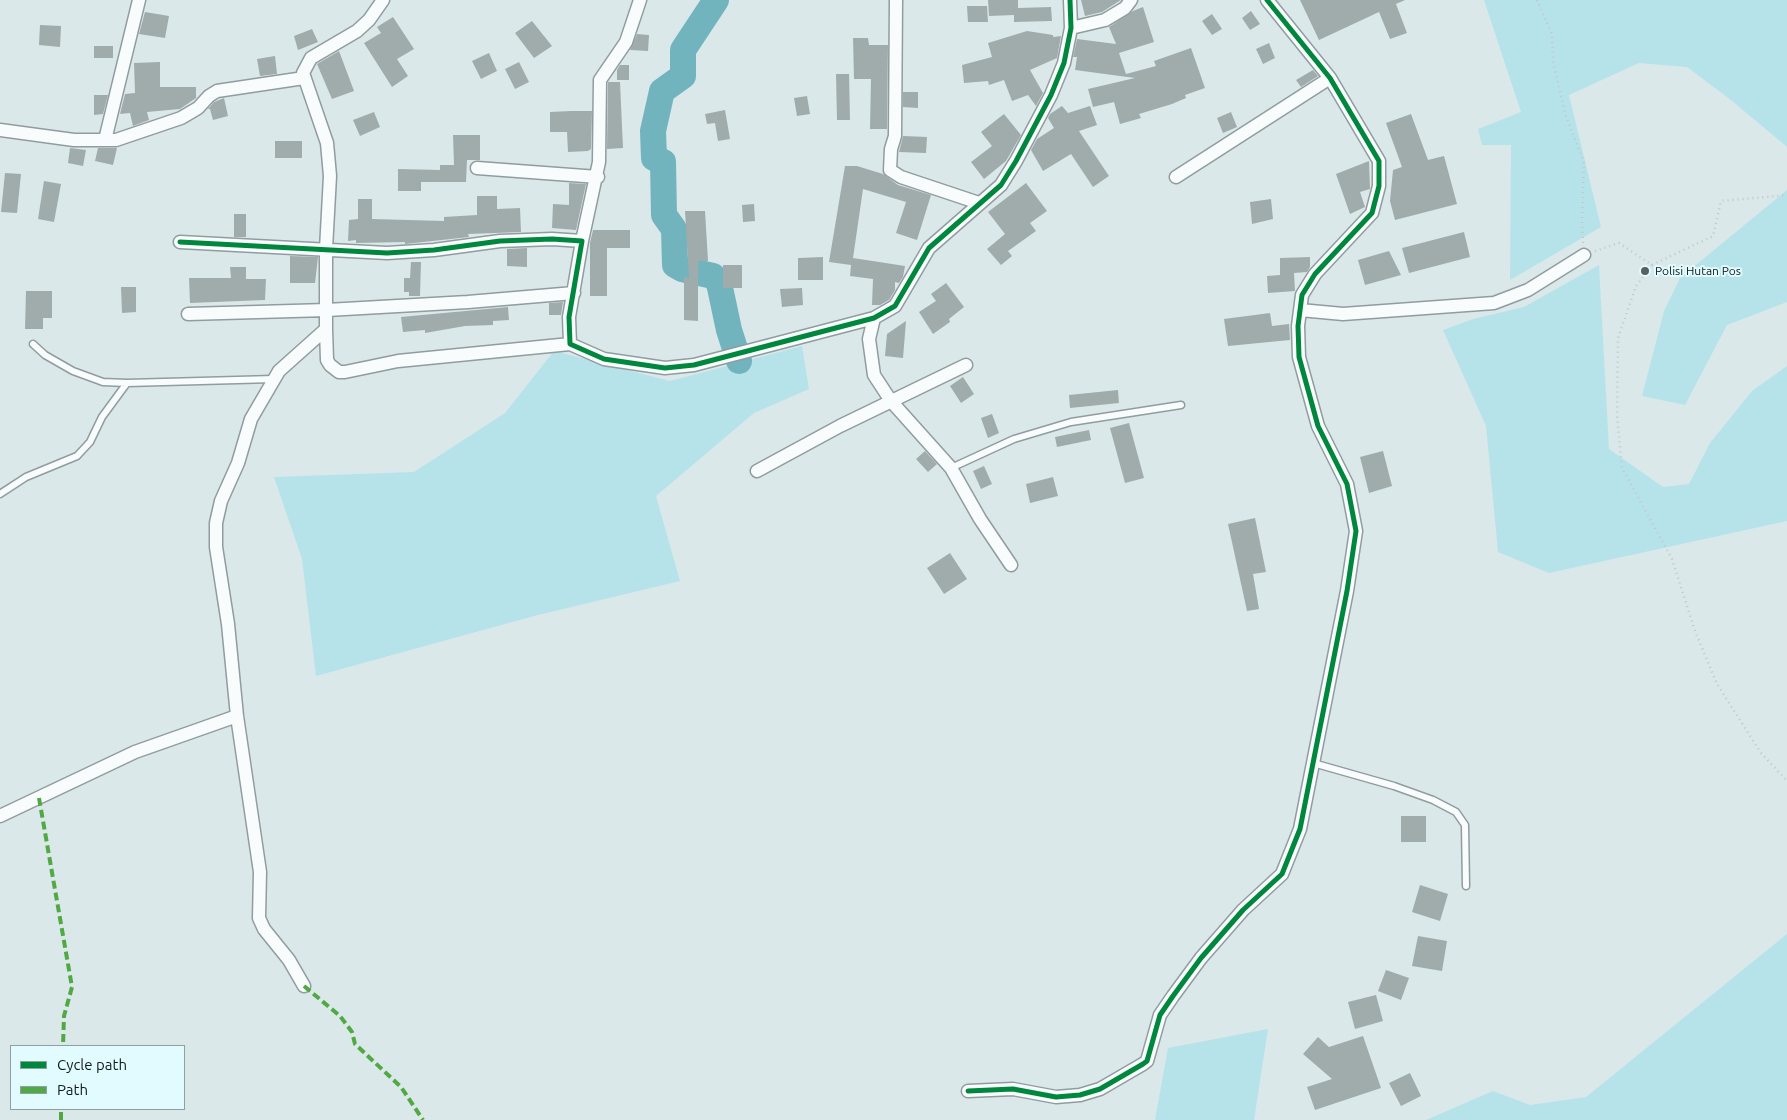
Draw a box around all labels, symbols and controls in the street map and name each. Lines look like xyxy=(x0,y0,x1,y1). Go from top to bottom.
place label: Polisi Hutan Pos xyxy=(1655,264,1741,278)
marker: Polisi Hutan Pos xyxy=(1639,265,1651,277)
legend xyxy=(10,1045,185,1110)
text: Cycle path xyxy=(57,1056,127,1073)
text: Path xyxy=(57,1081,88,1098)

